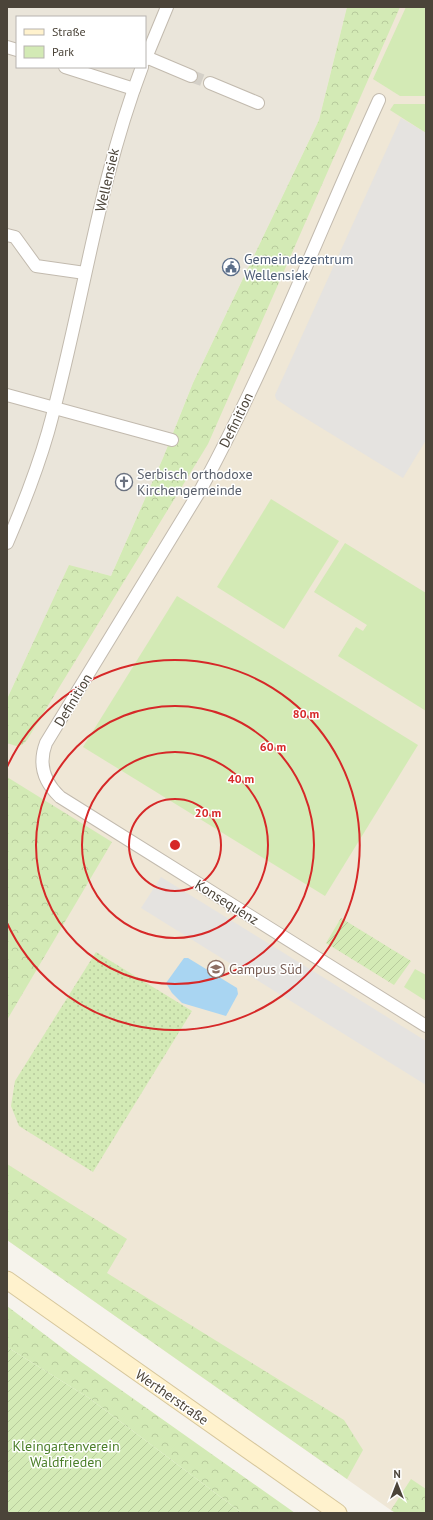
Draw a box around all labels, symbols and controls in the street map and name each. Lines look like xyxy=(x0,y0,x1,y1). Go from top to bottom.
legend xyxy=(16,16,146,68)
text: Straße xyxy=(52,24,86,39)
text: Park xyxy=(52,44,74,59)
street label: Wellensiek xyxy=(91,146,123,213)
place label: Gemeindezentrum Wellensiek xyxy=(244,250,353,284)
public building icon: Gemeindezentrum Wellensiek xyxy=(221,257,241,277)
street label: Definition xyxy=(215,390,257,450)
place label: Serbisch orthodoxe Kirchengemeinde xyxy=(137,465,253,499)
church icon: Serbisch orthodoxe Kirchengemeinde xyxy=(114,472,134,492)
street label: Definition xyxy=(50,670,96,730)
text: 80 m xyxy=(293,706,319,721)
text: 60 m xyxy=(260,739,286,754)
text: 40 m xyxy=(228,771,254,786)
text: 20 m xyxy=(195,805,221,820)
centre of rings xyxy=(168,838,182,852)
street label: Konsequenz xyxy=(192,875,262,929)
school or university icon: Campus Süd xyxy=(206,959,226,979)
place label: Campus Süd xyxy=(229,960,302,978)
street label: Wertherstraße xyxy=(132,1365,212,1429)
park label: Kleingartenverein Waldfrieden xyxy=(12,1437,120,1471)
north arrow xyxy=(377,1464,417,1504)
text: N xyxy=(393,1467,401,1481)

